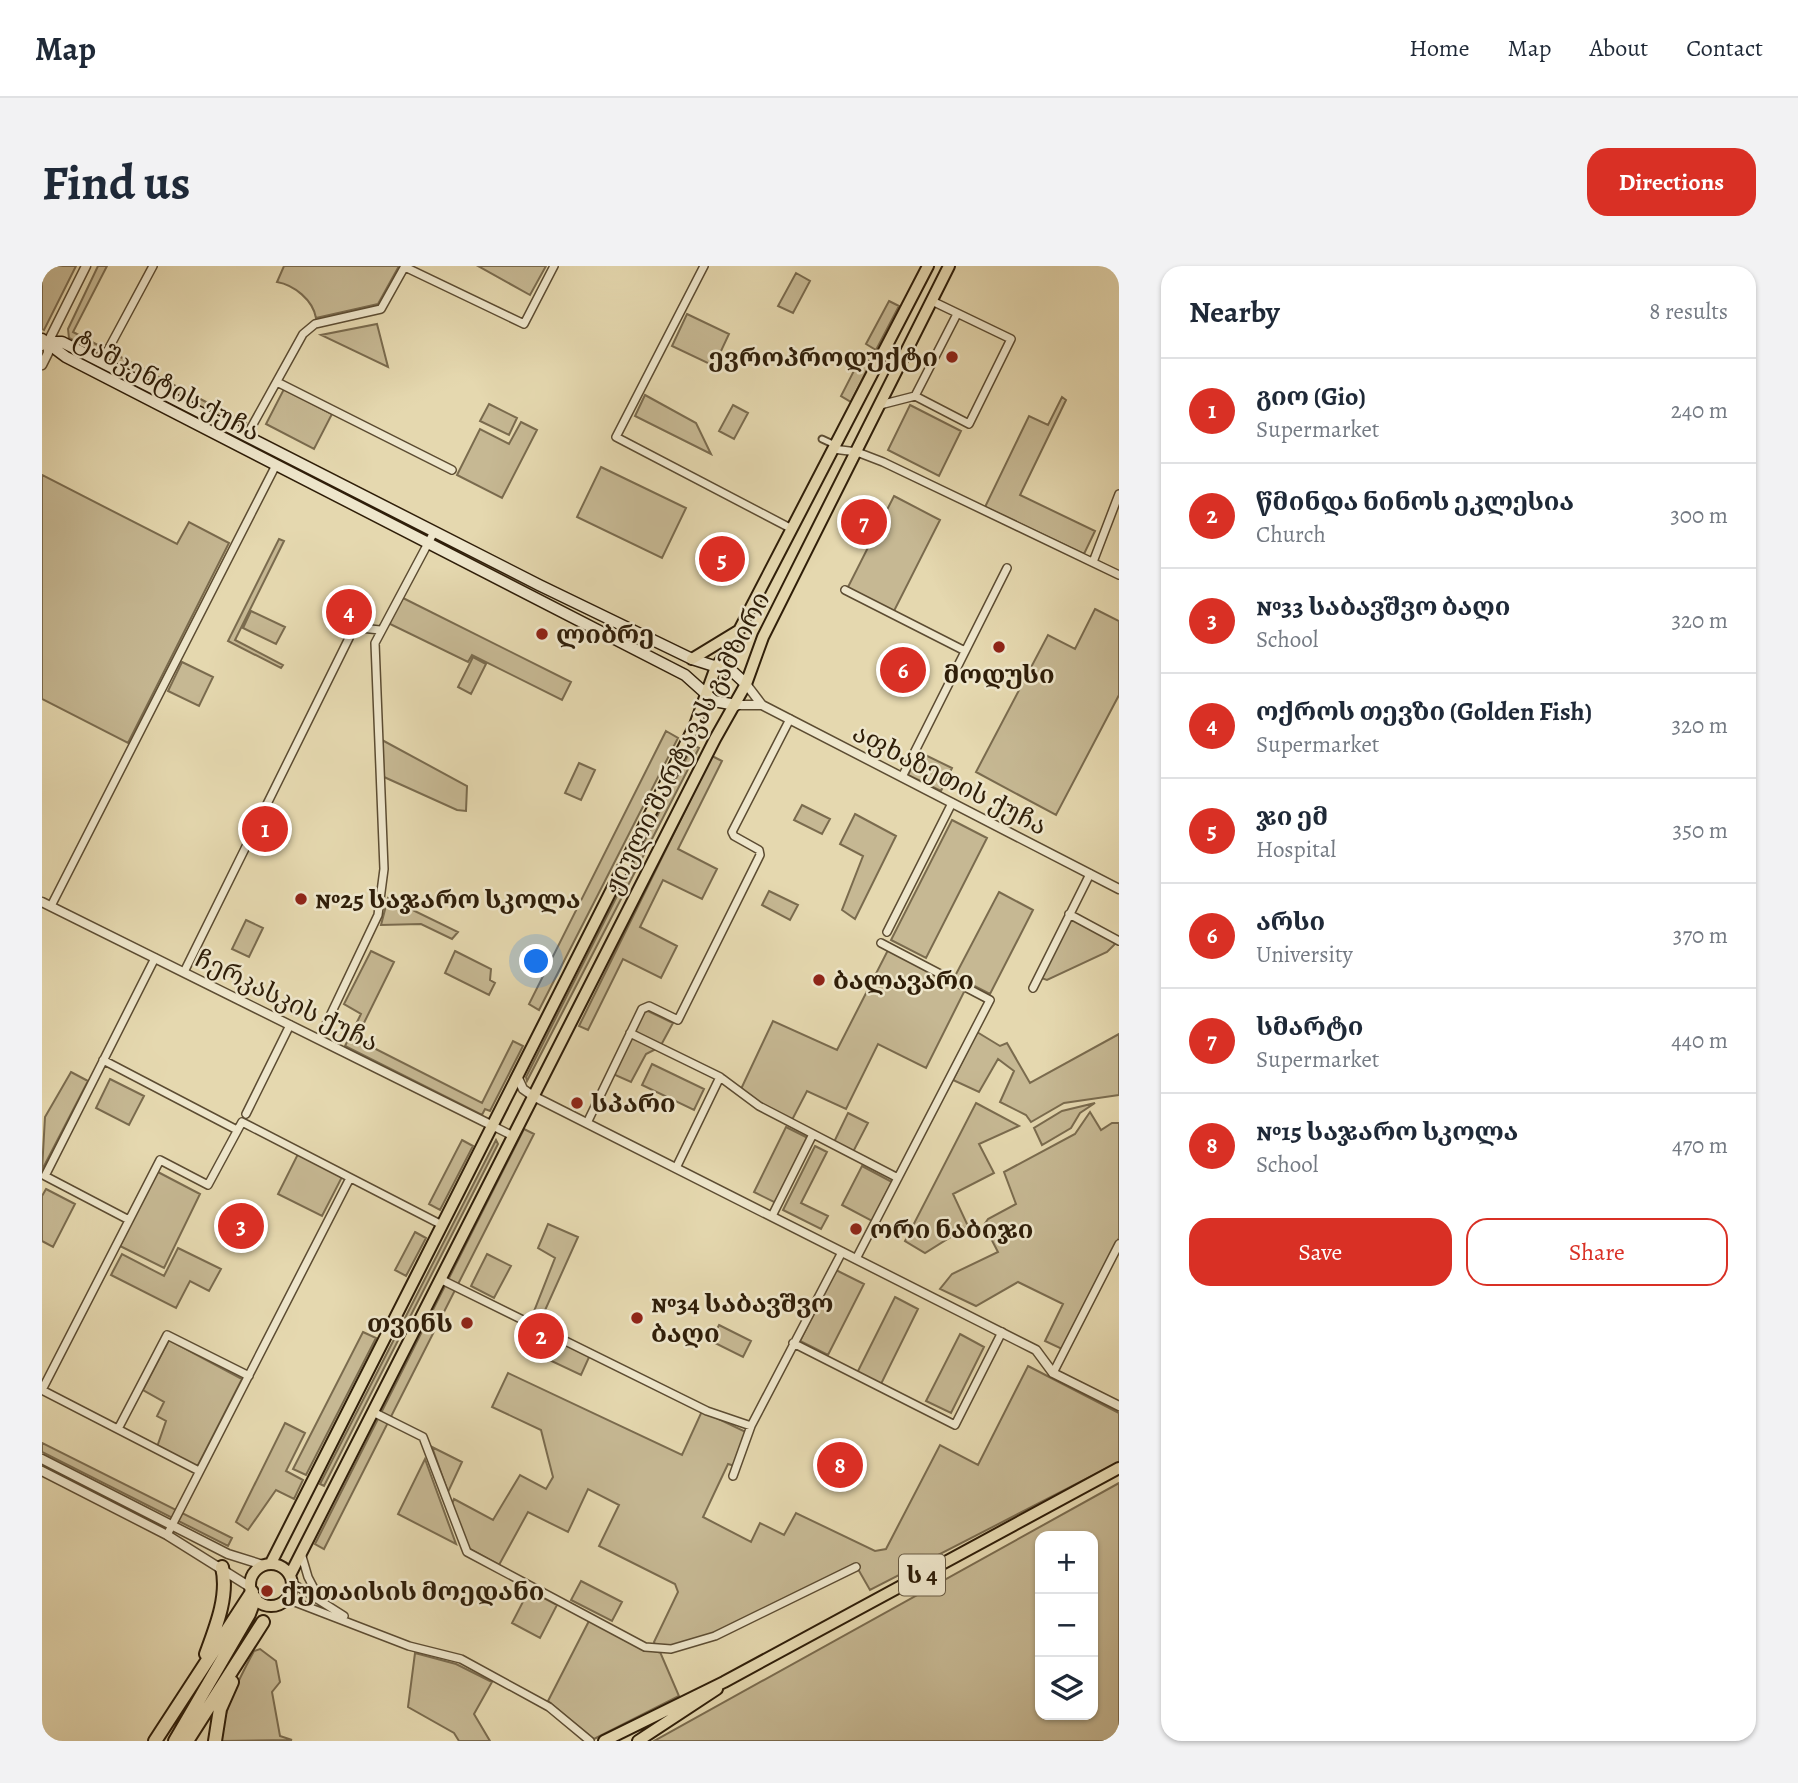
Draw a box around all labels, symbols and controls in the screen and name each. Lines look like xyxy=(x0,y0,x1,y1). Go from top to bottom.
text: Map xyxy=(35,26,96,71)
text: Home xyxy=(1409,32,1470,64)
text: Map xyxy=(1508,32,1552,64)
text: About xyxy=(1590,32,1648,64)
text: Contact xyxy=(1686,32,1763,64)
button: Directions xyxy=(1587,148,1756,216)
text: Find us xyxy=(42,149,190,216)
text: Nearby xyxy=(1189,292,1280,332)
text: 8 results xyxy=(1649,296,1728,327)
street label: ტაშკენტის ქუჩა xyxy=(67,321,266,449)
place label: ევროპროდუქტი xyxy=(708,340,938,375)
marker: ევროპროდუქტი xyxy=(944,349,960,365)
text: გიო (Gio) xyxy=(1256,379,1366,414)
text: 1 xyxy=(1208,395,1216,426)
text: 240 m xyxy=(1671,395,1728,426)
text: Supermarket xyxy=(1256,414,1379,445)
text: წმინდა ნინოს ეკლესია xyxy=(1256,484,1574,519)
pin: 7 xyxy=(841,496,887,548)
text: 2 xyxy=(1206,500,1218,531)
text: 300 m xyxy=(1670,500,1728,531)
text: Church xyxy=(1256,519,1326,550)
pin: 5 xyxy=(699,533,745,585)
pin: 4 xyxy=(326,586,372,638)
street label: ჟიული შარტავას გამზირი xyxy=(595,586,778,901)
text: №33 საბავშვო ბაღი xyxy=(1256,589,1510,624)
text: 3 xyxy=(1207,605,1217,636)
text: 320 m xyxy=(1672,605,1728,636)
place label: ლიბრე xyxy=(556,617,654,652)
text: School xyxy=(1256,624,1318,655)
marker: ლიბრე xyxy=(534,626,550,642)
marker: მოდუსი xyxy=(991,639,1007,655)
pin: 6 xyxy=(880,644,926,696)
place label: მოდუსი xyxy=(943,657,1055,692)
text: ოქროს თევზი (Golden Fish) xyxy=(1256,694,1592,729)
text: 4 xyxy=(1207,710,1217,741)
text: 320 m xyxy=(1672,710,1728,741)
street label: აფხაზეთის ქუჩა xyxy=(846,715,1053,844)
text: Supermarket xyxy=(1256,729,1379,760)
text: ჯი ემ xyxy=(1256,799,1328,834)
pin: 1 xyxy=(242,803,288,855)
text: 5 xyxy=(1207,815,1217,846)
text: 350 m xyxy=(1673,815,1728,846)
text: Hospital xyxy=(1256,834,1336,865)
place label: №25 საჯარო სკოლა xyxy=(315,882,581,917)
marker: №25 საჯარო სკოლა xyxy=(293,891,309,907)
text: არსი xyxy=(1256,904,1325,939)
text: 6 xyxy=(1207,920,1217,951)
text: 370 m xyxy=(1673,920,1728,951)
text: University xyxy=(1256,939,1353,970)
street label: ჩერკასკის ქუჩა xyxy=(189,941,384,1060)
your location xyxy=(519,944,553,978)
place label: ბალავარი xyxy=(833,963,974,998)
marker: ბალავარი xyxy=(811,972,827,988)
text: სმარტი xyxy=(1256,1009,1363,1044)
text: 7 xyxy=(1207,1025,1217,1056)
text: 440 m xyxy=(1671,1025,1728,1056)
text: Supermarket xyxy=(1256,1044,1379,1075)
place label: სპარი xyxy=(591,1086,676,1121)
marker: სპარი xyxy=(569,1095,585,1111)
text: №15 საჯარო სკოლა xyxy=(1256,1114,1518,1149)
text: 8 xyxy=(1206,1130,1218,1161)
text: 470 m xyxy=(1672,1130,1728,1161)
text: School xyxy=(1256,1149,1318,1180)
pin: 3 xyxy=(218,1200,264,1252)
place label: ორი ნაბიჯი xyxy=(870,1212,1033,1247)
button: Save xyxy=(1189,1218,1452,1286)
button: Share xyxy=(1466,1218,1728,1286)
marker: ორი ნაბიჯი xyxy=(848,1221,864,1237)
place label: №34 საბავშვო ბაღი xyxy=(651,1286,833,1351)
place label: თვინს xyxy=(367,1306,453,1341)
pin: 2 xyxy=(518,1310,564,1362)
marker: №34 საბავშვო ბაღი xyxy=(629,1310,645,1326)
marker: თვინს xyxy=(459,1315,475,1331)
pin: 8 xyxy=(817,1439,863,1491)
map controls xyxy=(1035,1531,1098,1720)
button: + xyxy=(1035,1531,1098,1594)
road number: ს 4 xyxy=(899,1554,945,1596)
place label: ქუთაისის მოედანი xyxy=(281,1574,544,1609)
marker: ქუთაისის მოედანი xyxy=(259,1583,275,1599)
button: − xyxy=(1035,1594,1098,1657)
button: layers xyxy=(1035,1657,1098,1720)

